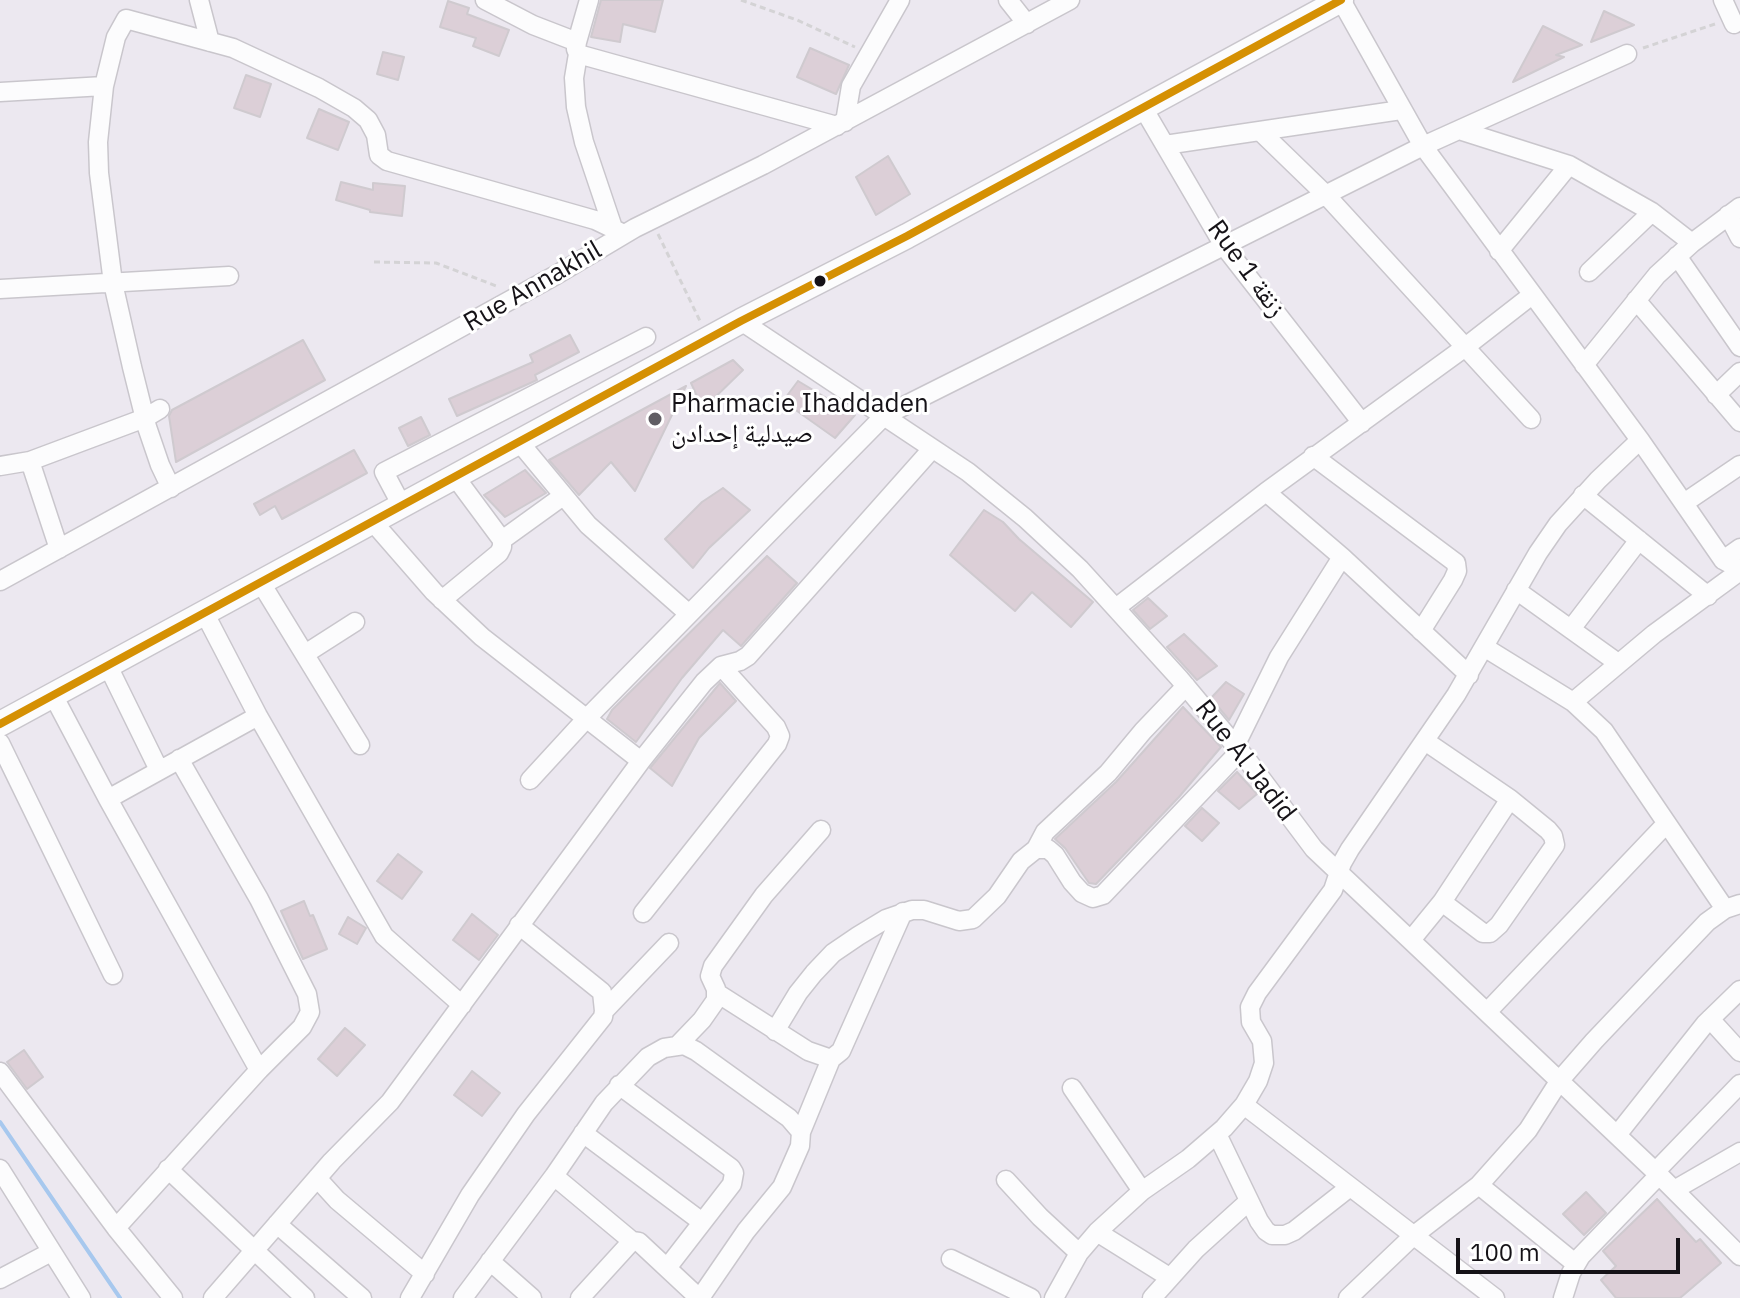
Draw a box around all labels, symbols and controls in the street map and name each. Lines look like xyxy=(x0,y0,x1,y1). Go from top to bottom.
street label: Rue 1 زنقة xyxy=(1200,214,1292,324)
street label: Rue Annakhil xyxy=(459,235,607,339)
unlabelled marker xyxy=(812,273,828,289)
place label: Pharmacie Ihaddaden صيدلية إحدادن xyxy=(671,388,929,450)
marker: Pharmacie Ihaddaden صيدلية إحدادن xyxy=(646,410,664,428)
street label: Rue Al Jadid xyxy=(1188,694,1302,828)
scale bar xyxy=(1460,1222,1684,1272)
text: 100 m xyxy=(1470,1236,1540,1268)

